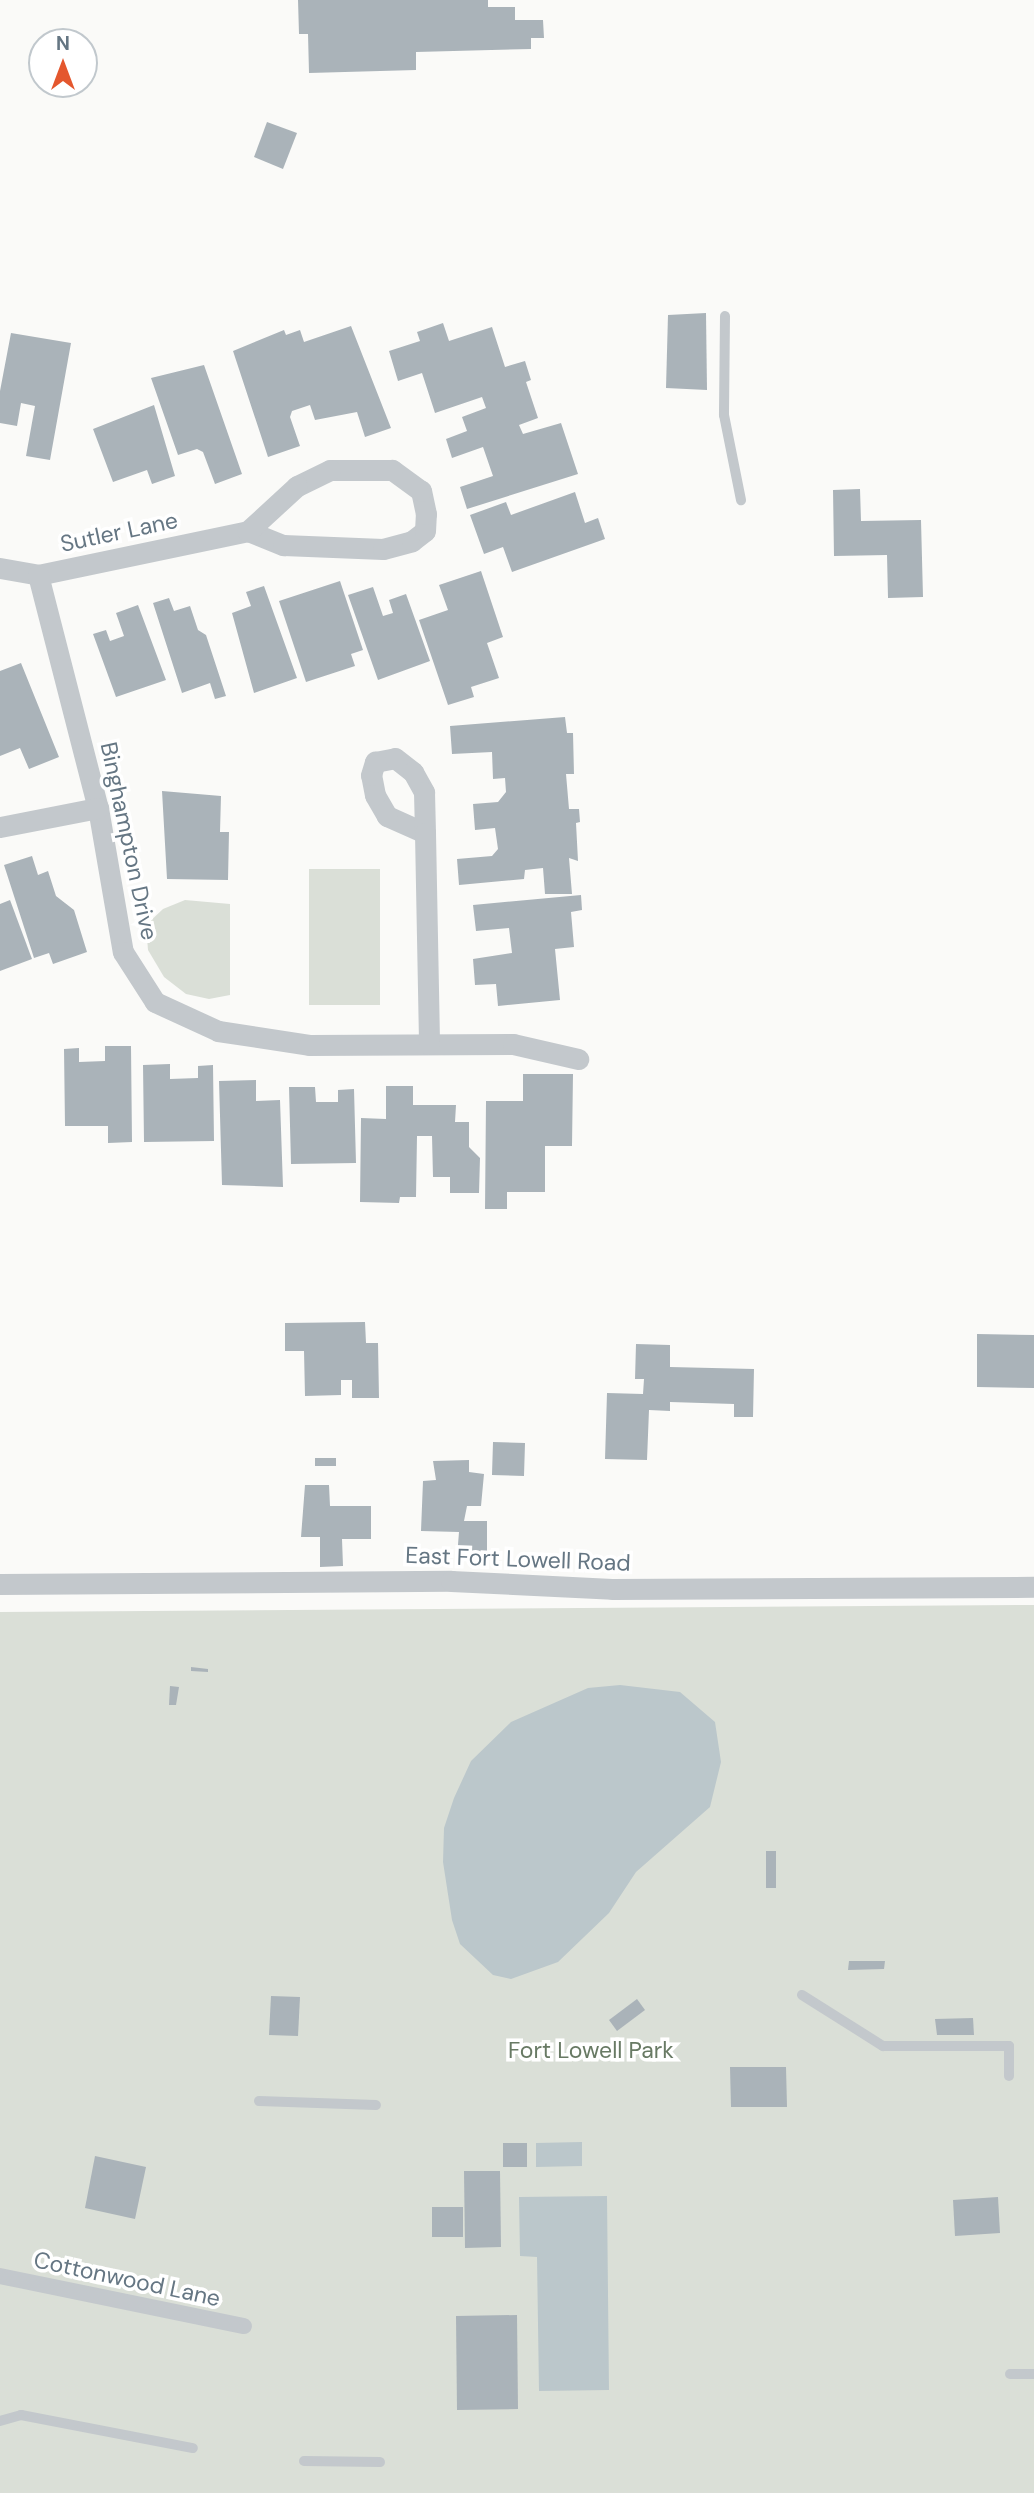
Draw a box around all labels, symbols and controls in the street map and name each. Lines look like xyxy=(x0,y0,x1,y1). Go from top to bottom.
north arrow xyxy=(28,28,98,98)
text: N xyxy=(56,31,70,56)
street label: Sutler Lane xyxy=(58,506,180,558)
street label: Binghampton Drive xyxy=(95,739,163,943)
street label: East Fort Lowell Road xyxy=(405,1541,631,1577)
park label: Fort Lowell Park xyxy=(508,2036,674,2064)
street label: Cottonwood Lane xyxy=(31,2246,223,2312)

